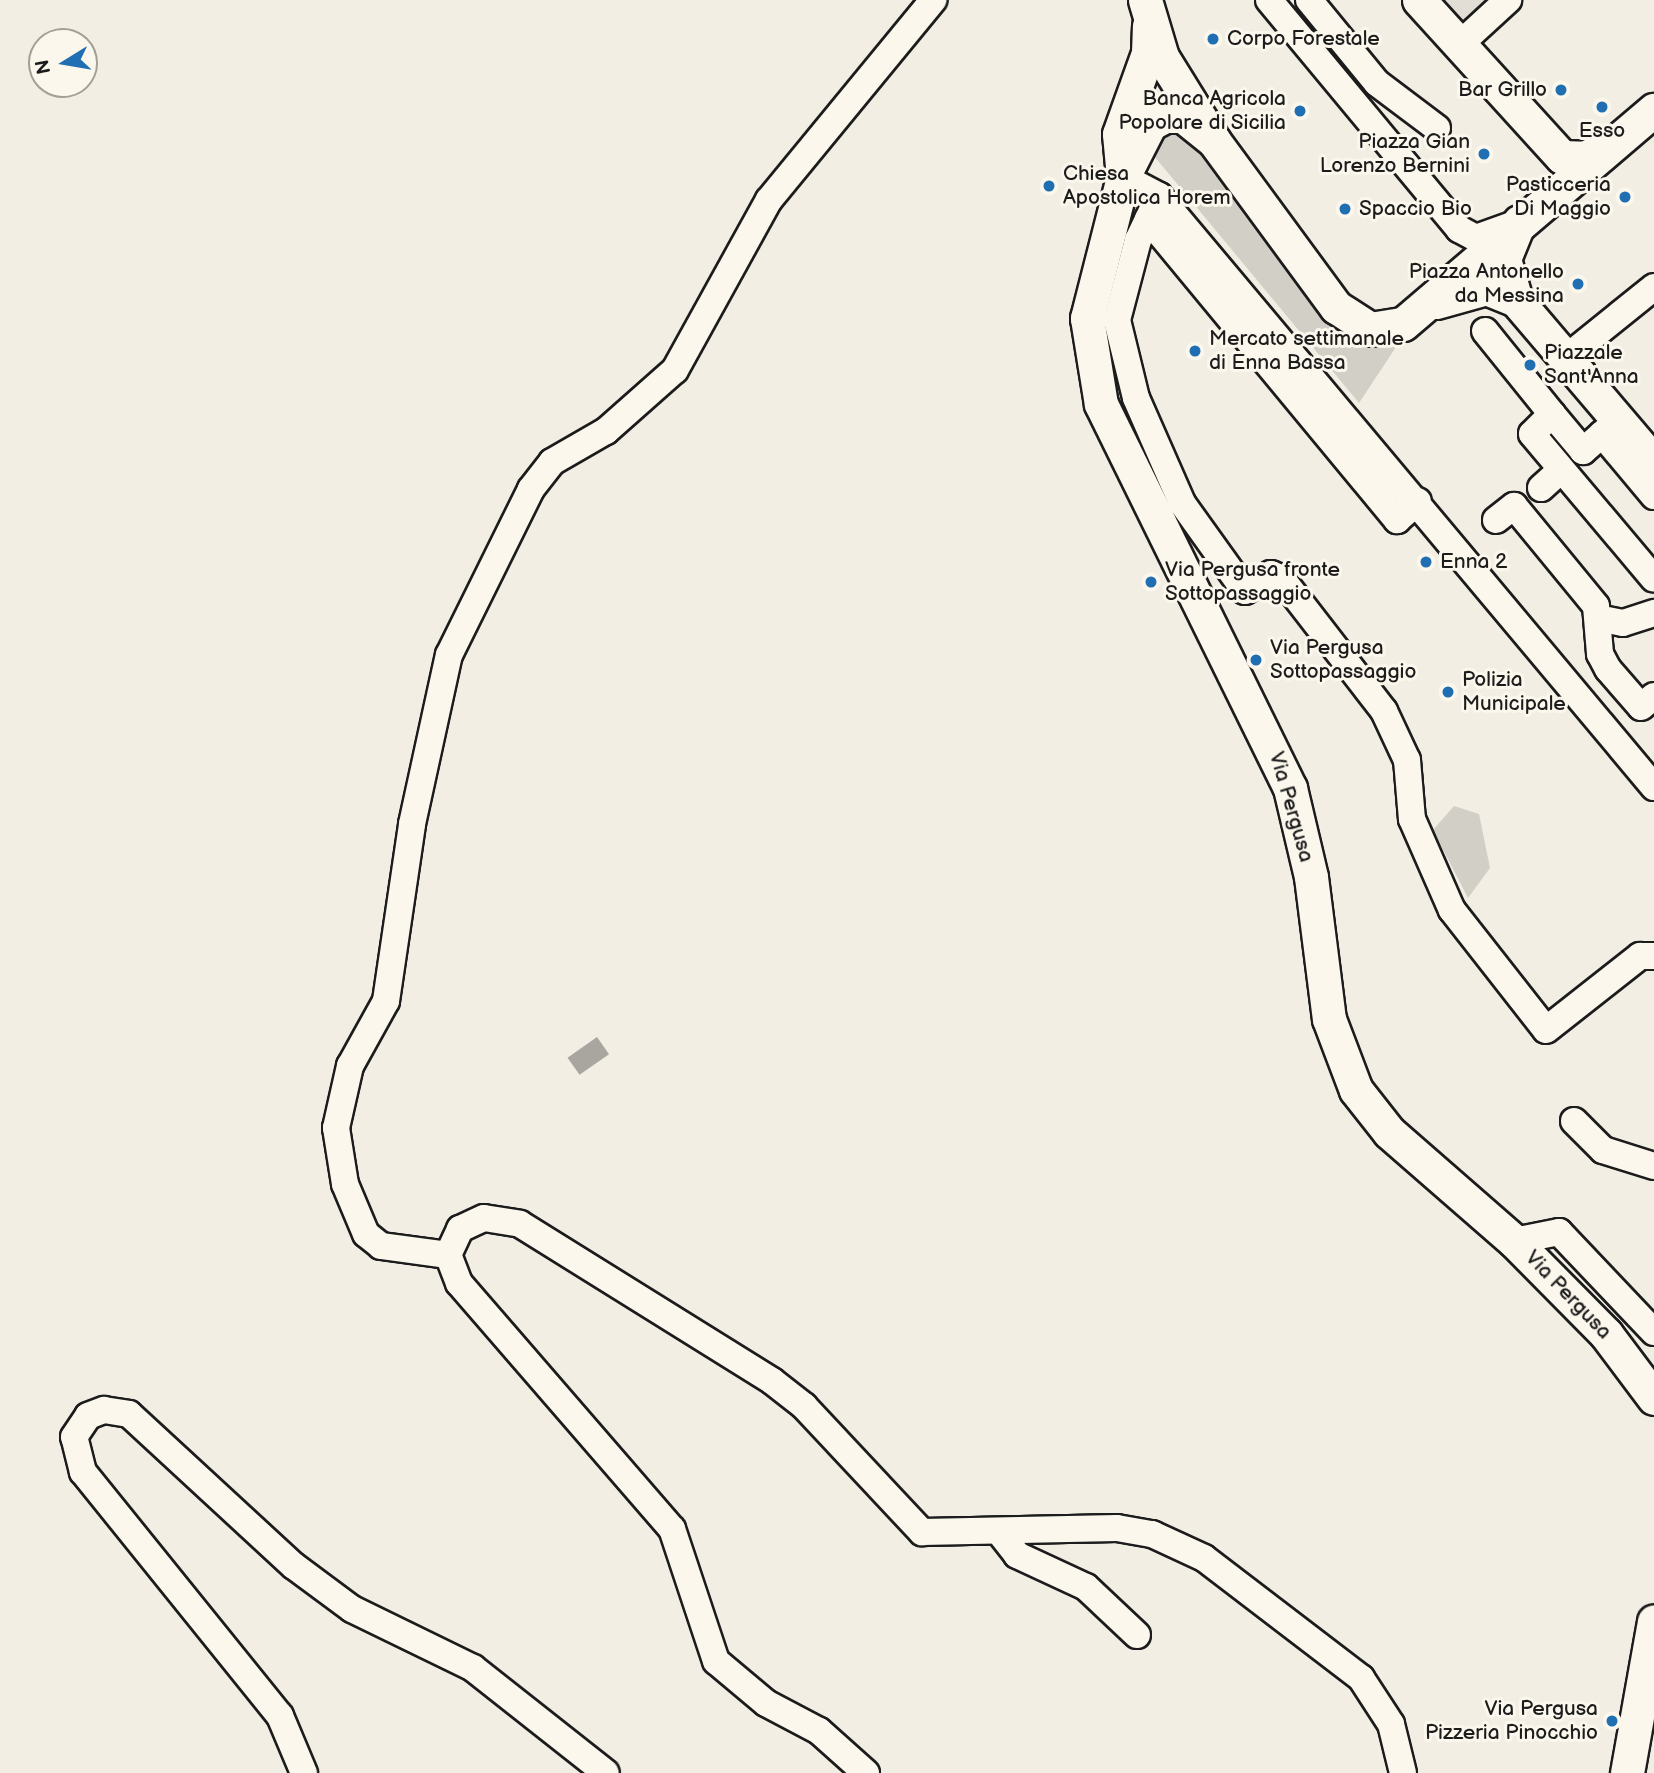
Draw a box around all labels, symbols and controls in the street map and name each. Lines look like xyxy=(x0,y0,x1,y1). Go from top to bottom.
place label: Corpo Forestale xyxy=(1227,26,1380,52)
north arrow xyxy=(28,28,98,98)
marker: Corpo Forestale xyxy=(1205,31,1221,47)
text: N xyxy=(31,58,57,76)
place label: Bar Grillo xyxy=(1458,77,1547,103)
marker: Bar Grillo xyxy=(1553,82,1569,98)
place label: Banca Agricola Popolare di Sicilia xyxy=(1118,86,1286,136)
marker: Esso xyxy=(1594,99,1610,115)
marker: Banca Agricola Popolare di Sicilia xyxy=(1292,103,1308,119)
place label: Esso xyxy=(1579,118,1625,144)
place label: Piazza Gian Lorenzo Bernini xyxy=(1320,129,1470,179)
marker: Piazza Gian Lorenzo Bernini xyxy=(1476,146,1492,162)
place label: Chiesa Apostolica Horem xyxy=(1063,161,1231,211)
place label: Pasticceria Di Maggio xyxy=(1506,172,1611,222)
marker: Chiesa Apostolica Horem xyxy=(1041,178,1057,194)
marker: Pasticceria Di Maggio xyxy=(1617,189,1633,205)
place label: Spaccio Bio xyxy=(1359,196,1472,222)
marker: Spaccio Bio xyxy=(1337,201,1353,217)
place label: Piazza Antonello da Messina xyxy=(1409,259,1564,309)
marker: Piazza Antonello da Messina xyxy=(1570,276,1586,292)
place label: Mercato settimanale di Enna Bassa xyxy=(1209,326,1404,376)
place label: Piazzale Sant'Anna xyxy=(1544,340,1639,390)
marker: Mercato settimanale di Enna Bassa xyxy=(1187,343,1203,359)
marker: Piazzale Sant'Anna xyxy=(1522,357,1538,373)
place label: Enna 2 xyxy=(1440,549,1507,575)
marker: Enna 2 xyxy=(1418,554,1434,570)
place label: Via Pergusa fronte Sottopassaggio xyxy=(1165,557,1340,607)
marker: Via Pergusa fronte Sottopassaggio xyxy=(1143,574,1159,590)
place label: Via Pergusa Sottopassaggio xyxy=(1270,635,1416,685)
marker: Via Pergusa Sottopassaggio xyxy=(1248,652,1264,668)
place label: Polizia Municipale xyxy=(1462,667,1566,717)
marker: Polizia Municipale xyxy=(1440,684,1456,700)
street label: Via Pergusa xyxy=(1263,749,1319,865)
street label: Via Pergusa xyxy=(1520,1245,1616,1345)
place label: Via Pergusa Pizzeria Pinocchio xyxy=(1425,1696,1598,1746)
marker: Via Pergusa Pizzeria Pinocchio xyxy=(1604,1713,1620,1729)

